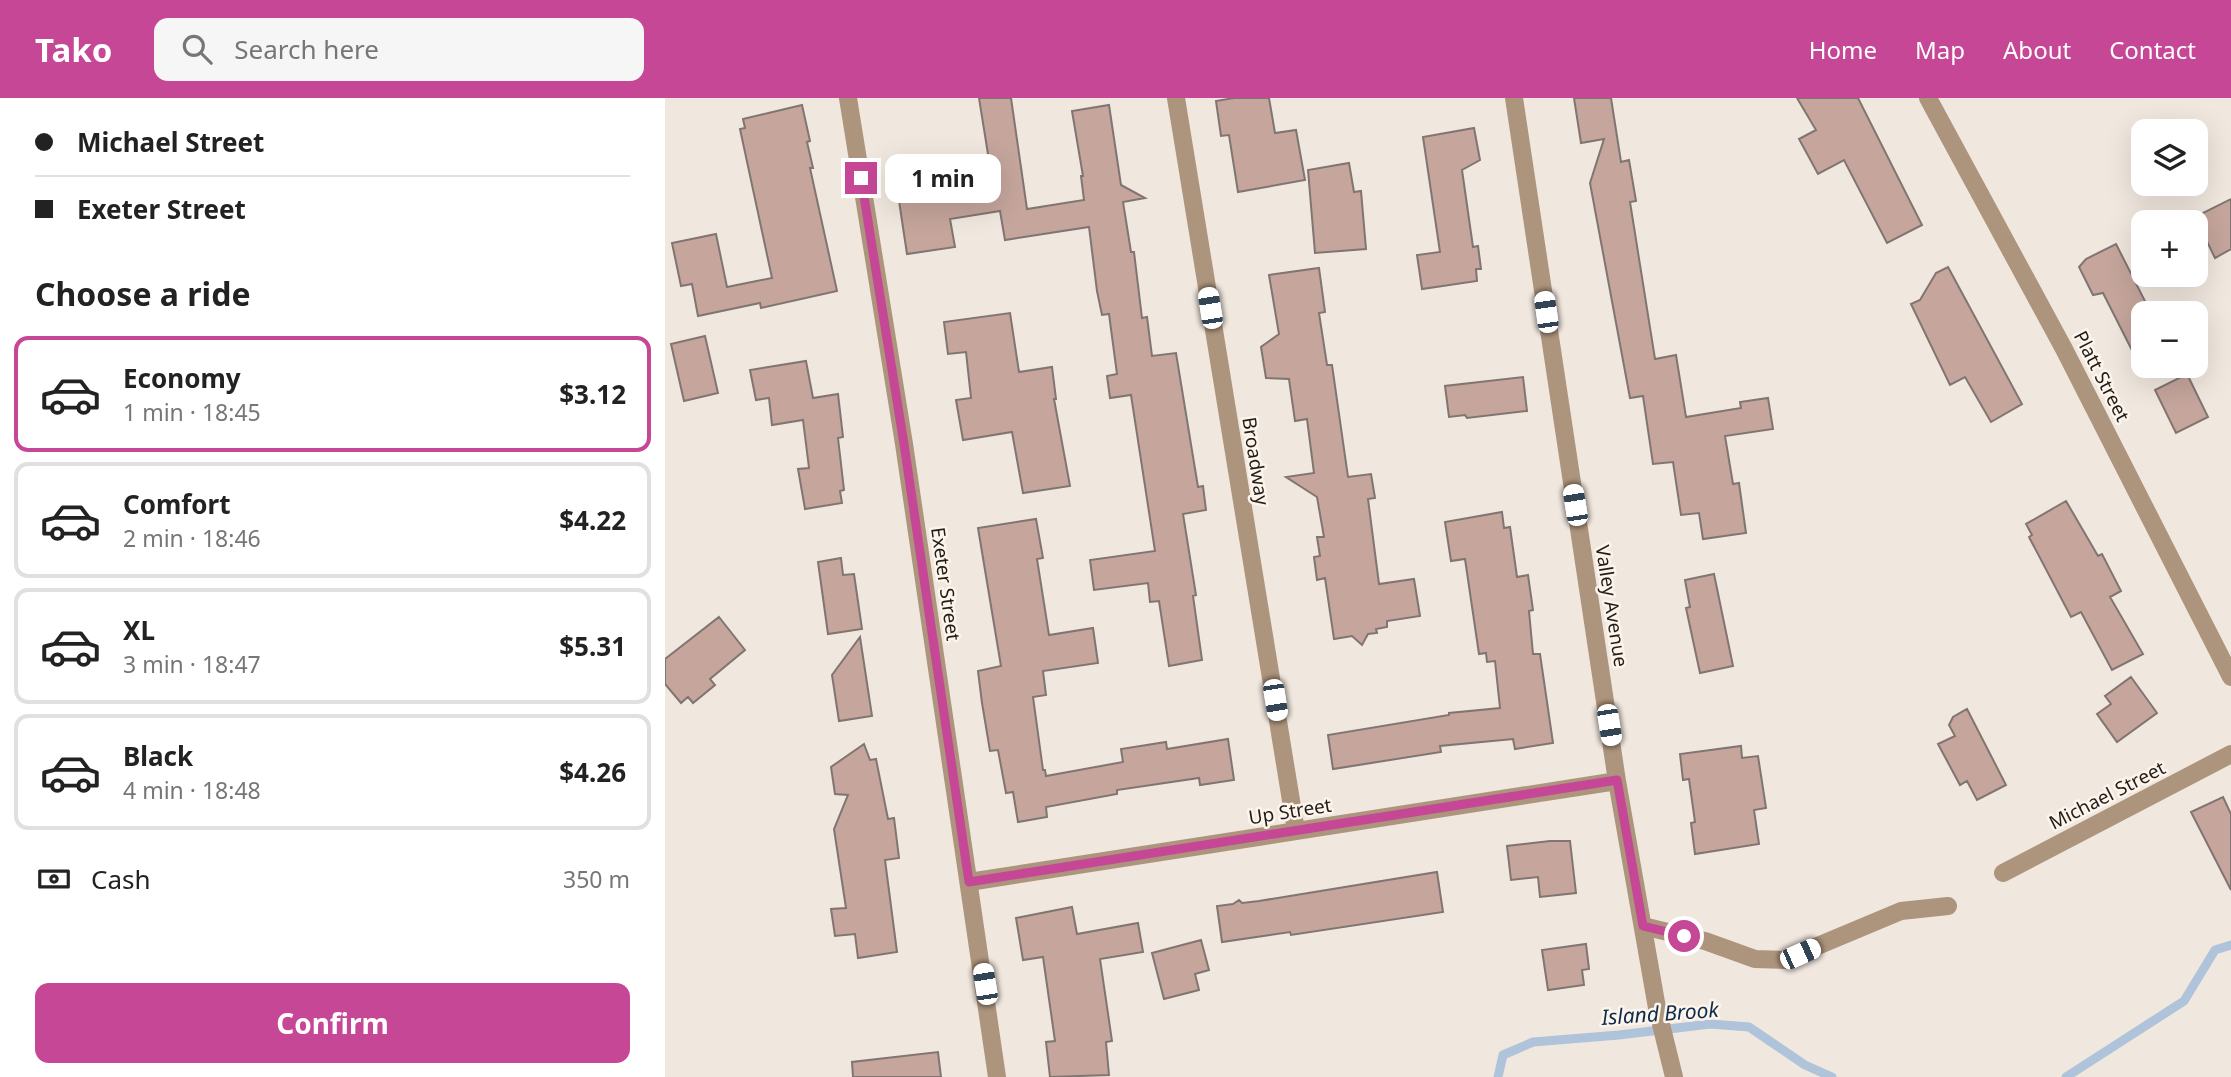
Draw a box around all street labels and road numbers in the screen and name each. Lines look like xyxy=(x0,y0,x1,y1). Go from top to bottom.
street label: Platt Street xyxy=(2068,326,2136,426)
street label: Broadway xyxy=(1236,415,1276,507)
street label: Exeter Street xyxy=(925,526,967,643)
street label: Valley Avenue xyxy=(1590,543,1634,669)
street label: Michael Street xyxy=(2044,754,2170,835)
street label: Up Street xyxy=(1247,792,1333,830)

